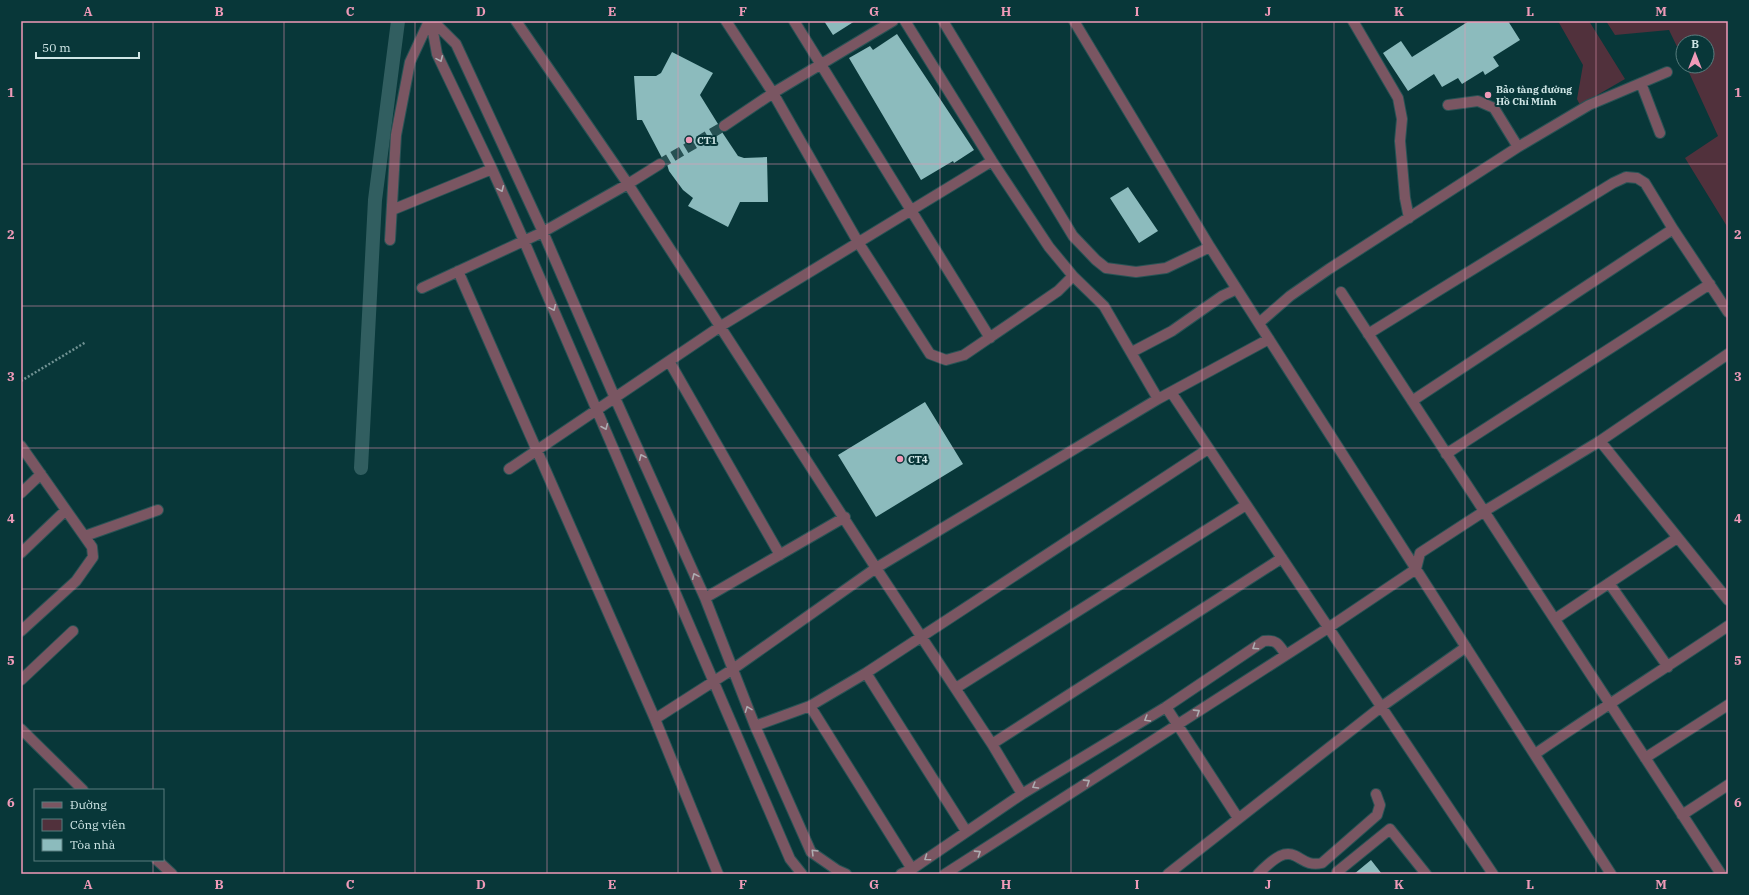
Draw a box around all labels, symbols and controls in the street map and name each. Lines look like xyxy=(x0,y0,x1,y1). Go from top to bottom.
text: A xyxy=(83,3,93,20)
text: B xyxy=(214,3,224,20)
text: C xyxy=(346,3,355,20)
text: D xyxy=(476,3,486,20)
text: E xyxy=(608,3,616,20)
text: F xyxy=(739,3,747,20)
text: G xyxy=(869,3,879,20)
text: H xyxy=(1001,3,1012,20)
text: I xyxy=(1135,3,1140,20)
text: J xyxy=(1265,3,1272,20)
text: K xyxy=(1394,3,1404,20)
text: L xyxy=(1526,3,1534,20)
text: M xyxy=(1655,3,1667,20)
scale bar xyxy=(36,34,139,60)
north arrow xyxy=(1675,34,1715,74)
text: B xyxy=(1691,37,1699,51)
text: 50 m xyxy=(42,40,71,55)
one-way arrow xyxy=(435,55,443,62)
place label: Bảo tàng đường Hồ Chí Minh xyxy=(1496,83,1572,108)
text: 1 xyxy=(7,84,15,101)
text: 1 xyxy=(1734,84,1742,101)
marker: Bảo tàng đường Hồ Chí Minh xyxy=(1483,90,1493,100)
place label: CT1 xyxy=(697,134,717,147)
marker: CT1 xyxy=(684,135,694,145)
one-way arrow xyxy=(496,185,504,193)
text: 2 xyxy=(7,226,15,243)
text: 2 xyxy=(1734,226,1742,243)
one-way arrow xyxy=(548,304,556,312)
text: 3 xyxy=(7,368,15,385)
text: 3 xyxy=(1734,368,1742,385)
one-way arrow xyxy=(600,423,608,431)
place label: CT4 xyxy=(908,453,928,466)
one-way arrow xyxy=(638,454,646,461)
marker: CT4 xyxy=(895,454,905,464)
text: 4 xyxy=(7,510,15,527)
text: 4 xyxy=(1734,510,1742,527)
one-way arrow xyxy=(692,572,700,580)
one-way arrow xyxy=(1252,643,1259,650)
text: 5 xyxy=(7,652,15,669)
text: 5 xyxy=(1734,652,1742,669)
one-way arrow xyxy=(745,706,753,713)
one-way arrow xyxy=(1193,709,1200,717)
one-way arrow xyxy=(1144,714,1151,721)
one-way arrow xyxy=(1083,780,1090,787)
one-way arrow xyxy=(1032,781,1039,789)
legend xyxy=(34,789,164,861)
text: 6 xyxy=(7,794,15,811)
text: 6 xyxy=(1734,794,1742,811)
text: Đường xyxy=(70,797,107,812)
text: Công viên xyxy=(70,817,126,832)
text: Tòa nhà xyxy=(70,837,116,852)
one-way arrow xyxy=(811,850,819,857)
one-way arrow xyxy=(974,850,981,858)
one-way arrow xyxy=(925,853,932,860)
text: A xyxy=(83,876,93,893)
text: B xyxy=(214,876,224,893)
text: C xyxy=(346,876,355,893)
text: D xyxy=(476,876,486,893)
text: E xyxy=(608,876,616,893)
text: F xyxy=(739,876,747,893)
text: G xyxy=(869,876,879,893)
text: H xyxy=(1001,876,1012,893)
text: I xyxy=(1135,876,1140,893)
text: J xyxy=(1265,876,1272,893)
text: K xyxy=(1394,876,1404,893)
text: L xyxy=(1526,876,1534,893)
text: M xyxy=(1655,876,1667,893)

